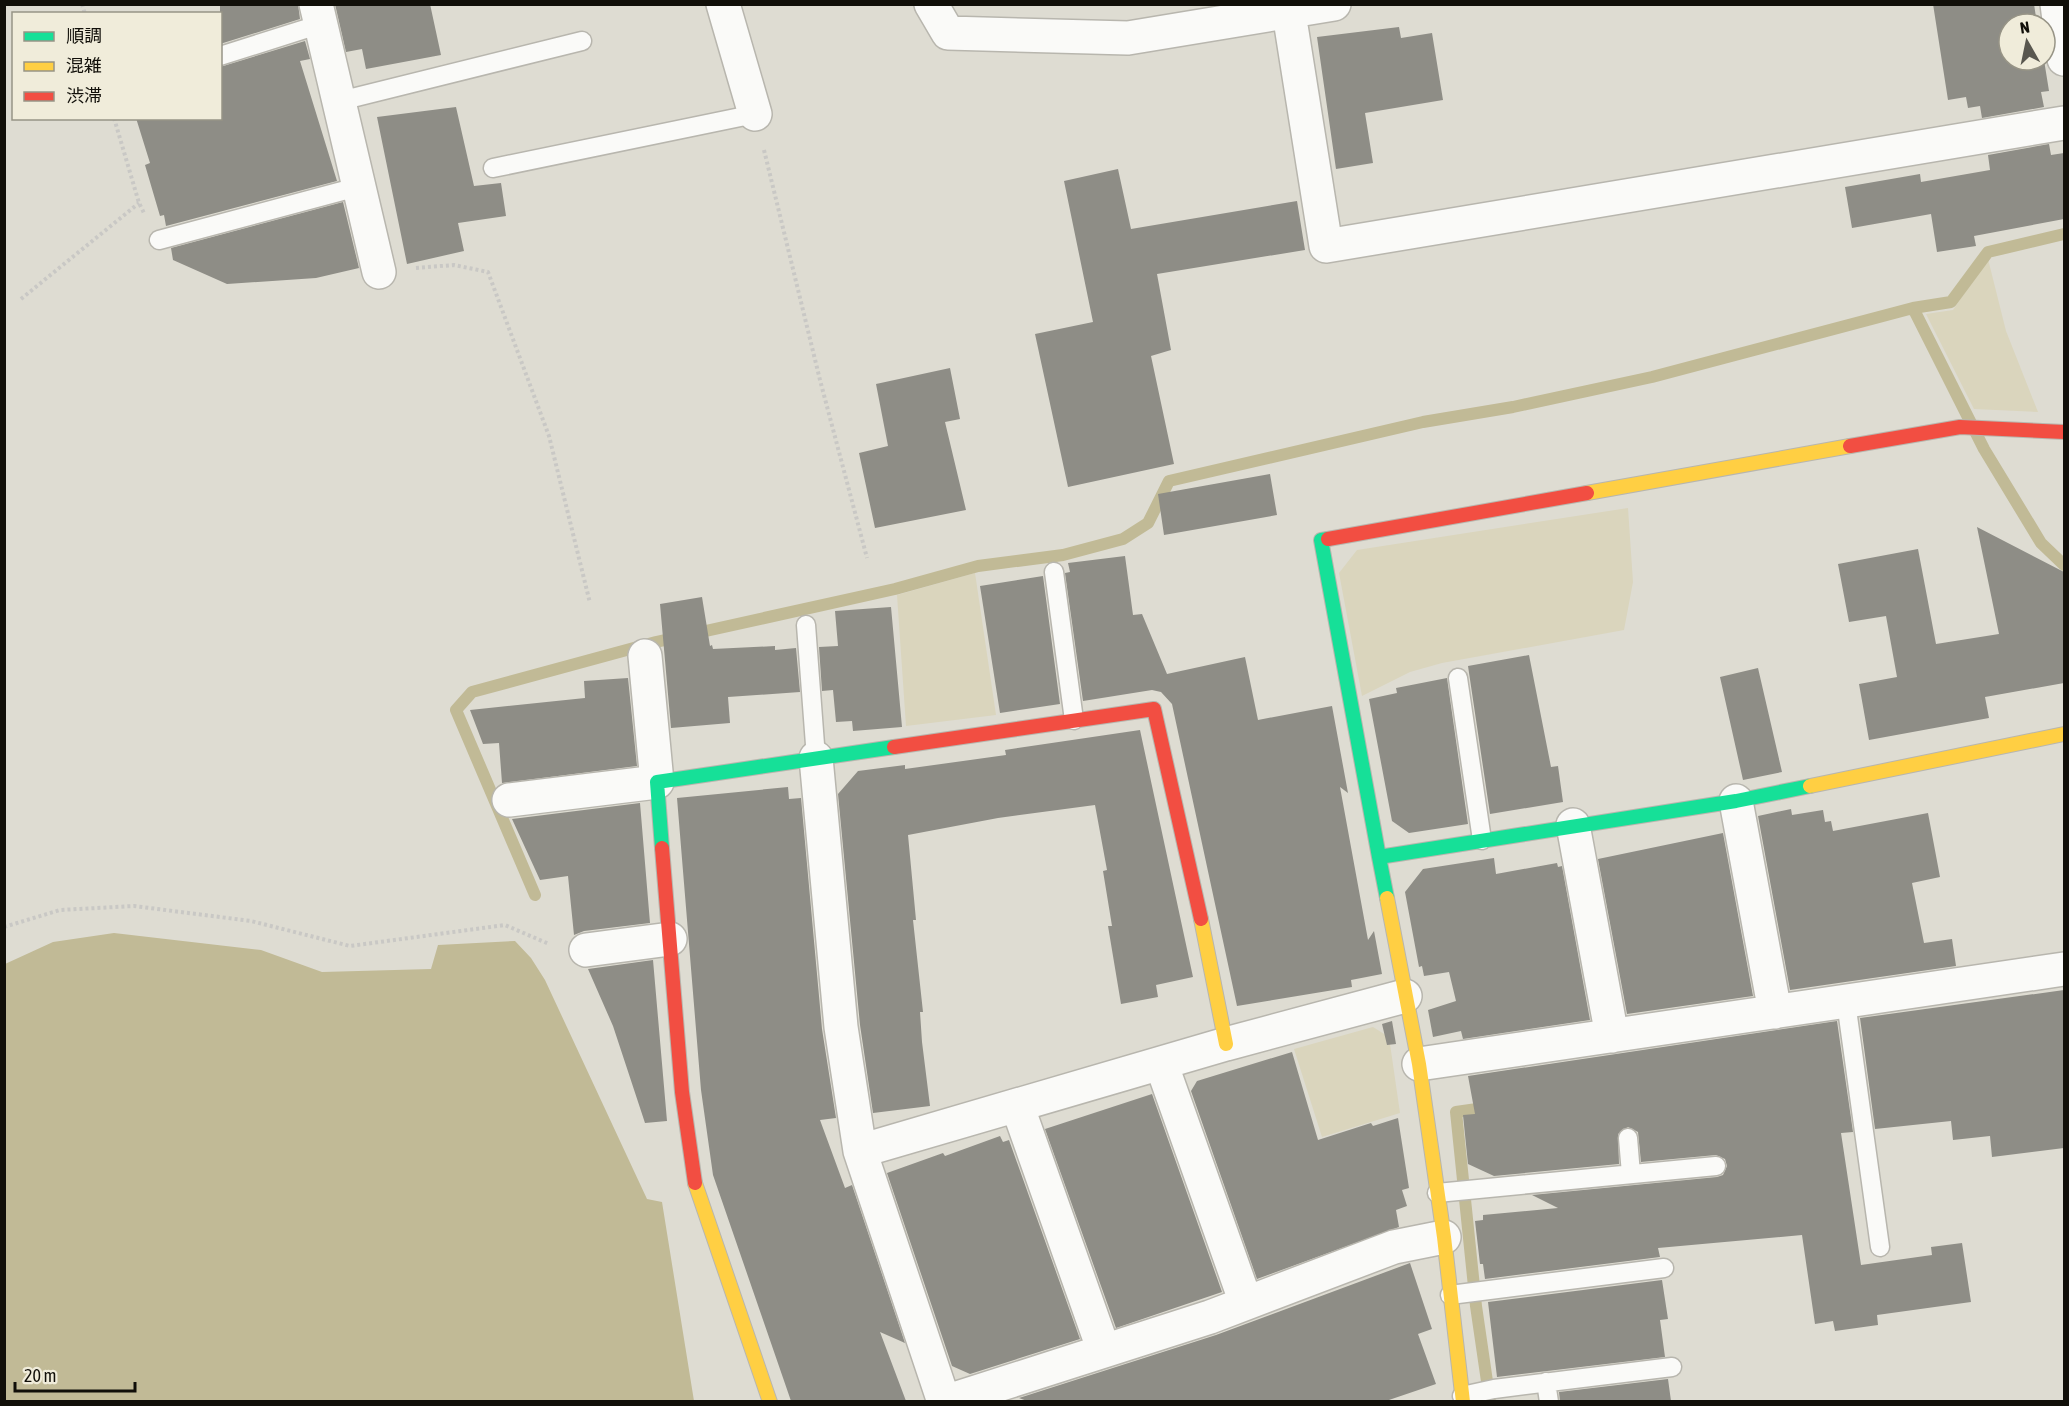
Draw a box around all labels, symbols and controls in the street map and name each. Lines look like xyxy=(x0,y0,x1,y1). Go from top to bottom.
legend xyxy=(12,12,222,120)
north arrow xyxy=(1997,12,2057,72)
text: N xyxy=(2019,18,2031,37)
text: 順調 xyxy=(66,25,102,46)
text: 混雑 xyxy=(66,55,102,76)
text: 渋滞 xyxy=(66,85,102,106)
scale bar xyxy=(15,1355,135,1393)
text: 20 m xyxy=(24,1365,56,1386)

